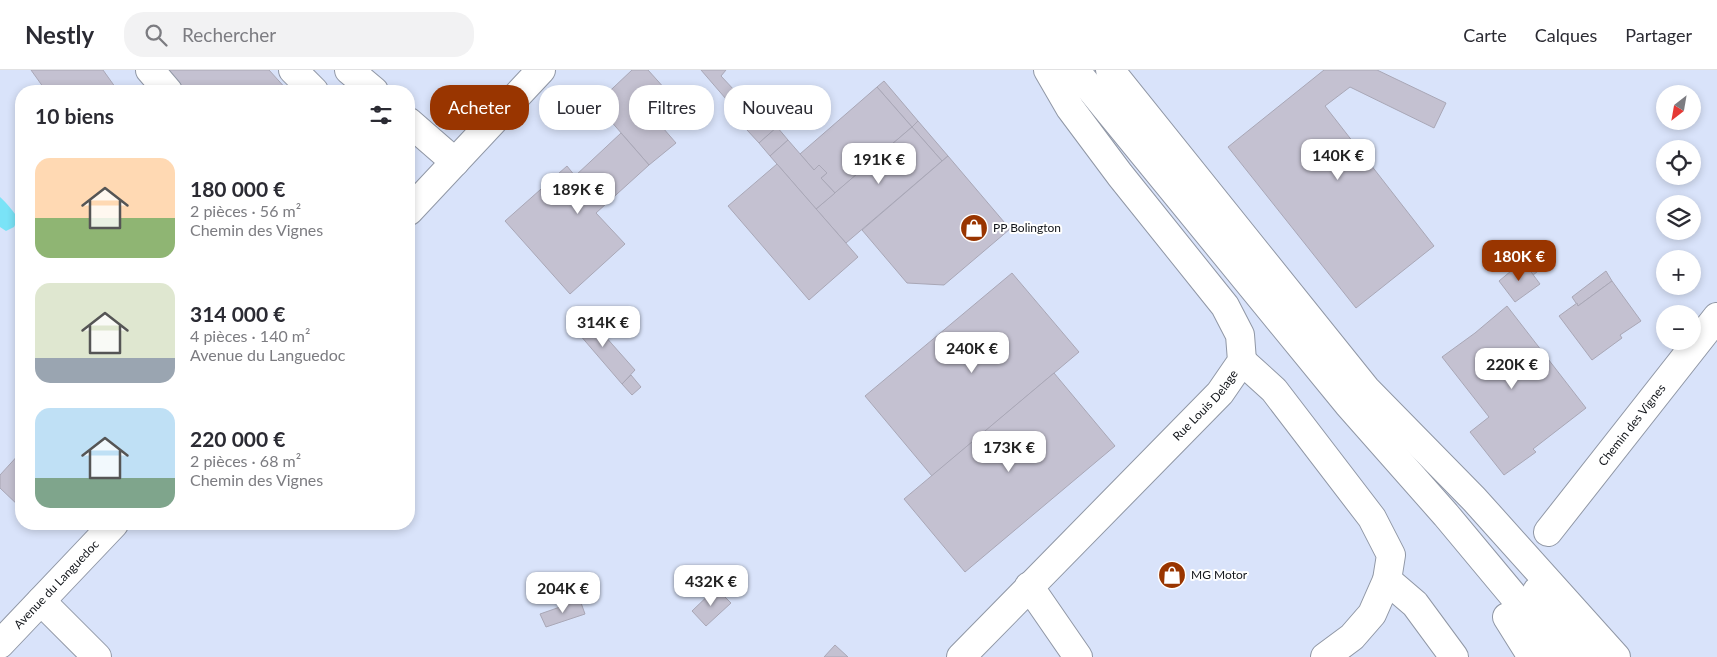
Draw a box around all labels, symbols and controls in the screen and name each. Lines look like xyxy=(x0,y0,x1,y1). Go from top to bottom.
search box xyxy=(124,12,474,57)
text: Nestly xyxy=(25,20,94,49)
icon: search xyxy=(142,21,170,49)
text: Rechercher xyxy=(182,23,276,46)
text: Carte xyxy=(1463,24,1507,46)
text: Calques xyxy=(1535,24,1597,46)
text: Partager xyxy=(1625,24,1692,46)
chip: Acheter xyxy=(430,85,529,130)
chip: Louer xyxy=(539,85,619,130)
chip: Filtres xyxy=(629,85,714,130)
chip: Nouveau xyxy=(724,85,831,130)
north arrow xyxy=(1656,85,1701,130)
map controls xyxy=(1656,85,1701,350)
icon: filters xyxy=(367,101,395,129)
text: 10 biens xyxy=(35,103,114,128)
pin: 140K € xyxy=(1297,138,1379,181)
button: locate xyxy=(1656,140,1701,185)
pin: 191K € xyxy=(838,142,920,185)
text: 140K € xyxy=(1312,145,1364,164)
text: 191K € xyxy=(853,149,905,168)
pin: 189K € xyxy=(537,172,619,215)
text: 180 000 € xyxy=(190,176,285,201)
icon: home xyxy=(75,178,135,238)
text: 189K € xyxy=(552,179,604,198)
button: layers xyxy=(1656,195,1701,240)
text: 2 pièces · 56 m² xyxy=(190,201,301,220)
shop icon: PP Bolington xyxy=(959,213,989,243)
text: Chemin des Vignes xyxy=(190,220,323,239)
place label: PP Bolington xyxy=(993,220,1061,235)
pin: 180K € xyxy=(1478,240,1560,282)
text: 180K € xyxy=(1493,246,1545,265)
button: + xyxy=(1656,250,1701,295)
text: 314 000 € xyxy=(190,301,285,326)
icon: home xyxy=(75,303,135,363)
button: − xyxy=(1656,305,1701,350)
pin: 314K € xyxy=(562,306,644,348)
text: 314K € xyxy=(577,312,629,331)
text: 4 pièces · 140 m² xyxy=(190,326,310,345)
pin: 240K € xyxy=(931,332,1013,374)
text: 240K € xyxy=(946,338,998,357)
text: Avenue du Languedoc xyxy=(190,345,346,364)
pin: 220K € xyxy=(1471,348,1553,390)
text: 220K € xyxy=(1486,354,1538,373)
street label: Rue Louis Delage xyxy=(1169,367,1241,444)
street label: Chemin des Vignes xyxy=(1595,381,1668,469)
text: 220 000 € xyxy=(190,426,285,451)
icon: home xyxy=(75,428,135,488)
pin: 173K € xyxy=(968,430,1050,473)
text: 173K € xyxy=(983,437,1035,456)
text: 2 pièces · 68 m² xyxy=(190,451,301,470)
text: Chemin des Vignes xyxy=(190,470,323,489)
street label: Avenue du Languedoc xyxy=(10,537,102,632)
shop icon: MG Motor xyxy=(1157,560,1187,590)
pin: 432K € xyxy=(670,564,752,607)
place label: MG Motor xyxy=(1191,567,1248,582)
text: 432K € xyxy=(685,571,737,590)
pin: 204K € xyxy=(522,572,604,614)
text: 204K € xyxy=(537,578,589,597)

